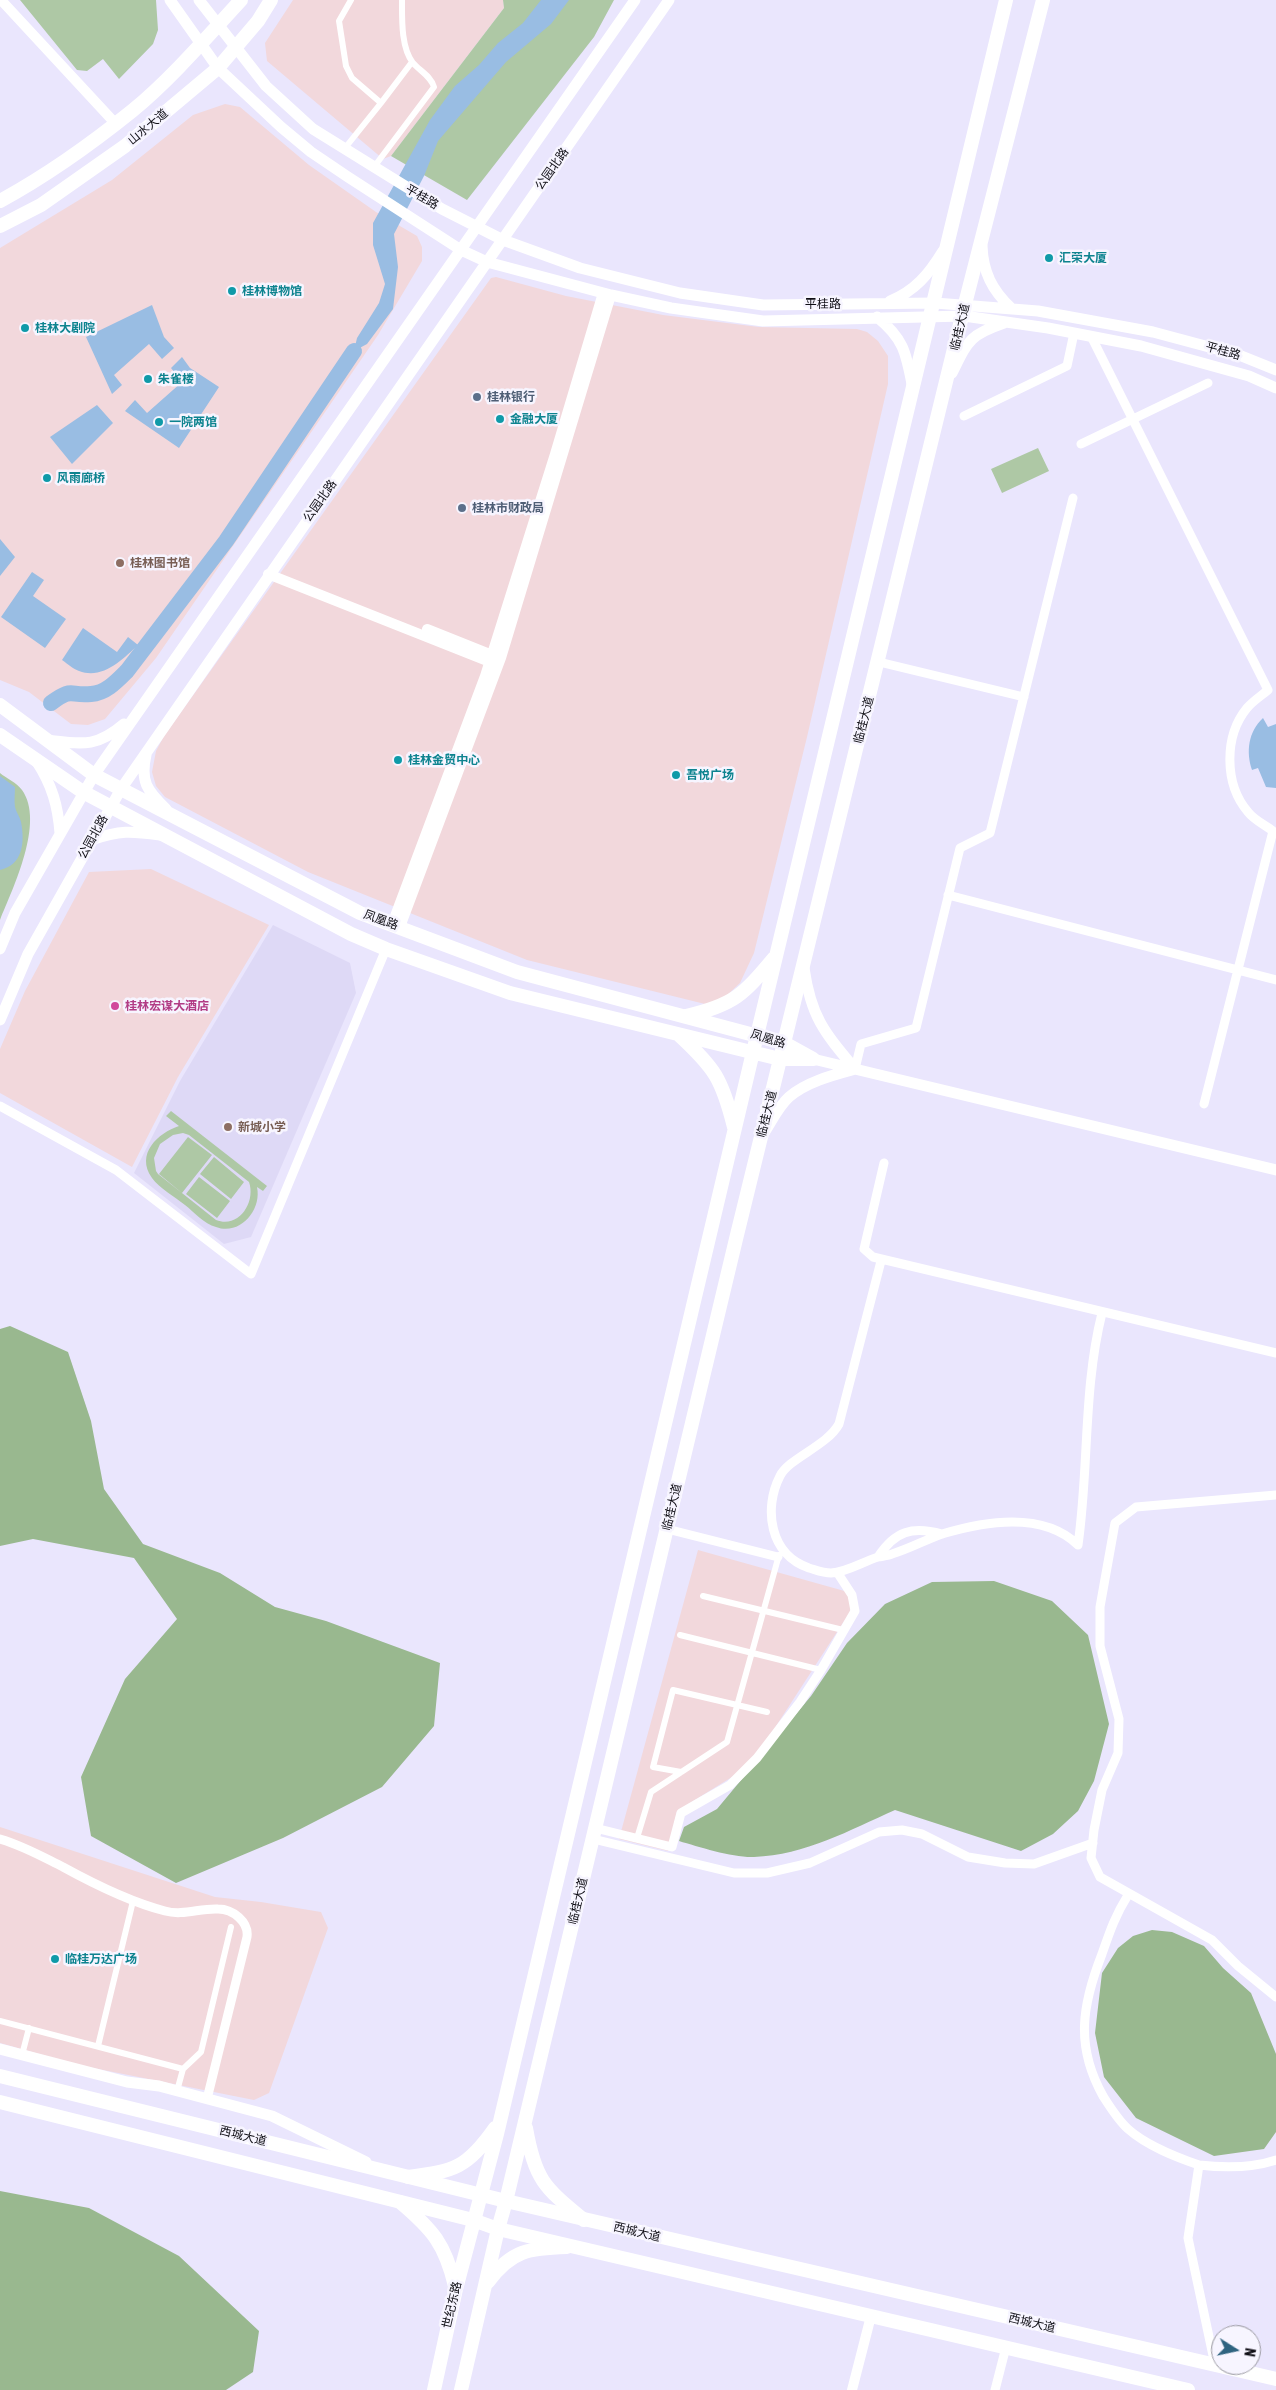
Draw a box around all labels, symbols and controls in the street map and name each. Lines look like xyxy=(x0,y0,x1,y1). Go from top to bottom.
street label: 山水大道 xyxy=(125,106,171,148)
street label: 公园北路 xyxy=(532,145,572,193)
street label: 平桂路 xyxy=(403,182,441,212)
place label: 汇荣大厦 xyxy=(1059,251,1107,265)
marker: 汇荣大厦 xyxy=(1043,252,1055,264)
place label: 桂林博物馆 xyxy=(242,284,302,298)
marker: 桂林博物馆 xyxy=(226,285,238,297)
street label: 平桂路 xyxy=(805,297,841,311)
street label: 临桂大道 xyxy=(948,302,972,352)
place label: 桂林大剧院 xyxy=(35,321,95,335)
marker: 桂林大剧院 xyxy=(19,322,31,334)
street label: 平桂路 xyxy=(1204,339,1242,363)
place label: 朱雀楼 xyxy=(158,372,194,386)
marker: 朱雀楼 xyxy=(142,373,154,385)
place label: 桂林银行 xyxy=(487,390,535,404)
marker: 桂林银行 xyxy=(471,391,483,403)
place label: 金融大厦 xyxy=(510,412,558,426)
marker: 金融大厦 xyxy=(494,413,506,425)
place label: 一院两馆 xyxy=(169,415,217,429)
marker: 一院两馆 xyxy=(153,416,165,428)
place label: 风雨廊桥 xyxy=(57,471,105,485)
marker: 风雨廊桥 xyxy=(41,472,53,484)
street label: 公园北路 xyxy=(300,477,340,525)
place label: 桂林市财政局 xyxy=(472,501,544,515)
marker: 桂林市财政局 xyxy=(456,502,468,514)
place label: 桂林图书馆 xyxy=(130,556,190,570)
marker: 桂林图书馆 xyxy=(114,557,126,569)
street label: 临桂大道 xyxy=(851,695,877,745)
place label: 桂林金贸中心 xyxy=(408,753,480,767)
marker: 桂林金贸中心 xyxy=(392,754,404,766)
place label: 吾悦广场 xyxy=(686,768,734,782)
marker: 吾悦广场 xyxy=(670,769,682,781)
street label: 公园北路 xyxy=(75,813,111,861)
street label: 凤凰路 xyxy=(362,907,400,933)
place label: 桂林宏谋大酒店 xyxy=(125,999,209,1013)
marker: 桂林宏谋大酒店 xyxy=(109,1000,121,1012)
street label: 凤凰路 xyxy=(749,1027,787,1051)
street label: 临桂大道 xyxy=(754,1089,780,1139)
place label: 新城小学 xyxy=(238,1120,286,1134)
marker: 新城小学 xyxy=(222,1121,234,1133)
street label: 临桂大道 xyxy=(660,1482,684,1532)
street label: 临桂大道 xyxy=(566,1876,590,1926)
place label: 临桂万达广场 xyxy=(65,1952,137,1966)
marker: 临桂万达广场 xyxy=(49,1953,61,1965)
street label: 西城大道 xyxy=(218,2123,268,2149)
street label: 西城大道 xyxy=(612,2220,662,2244)
street label: 世纪东路 xyxy=(440,2280,464,2330)
street label: 西城大道 xyxy=(1007,2311,1057,2335)
north arrow xyxy=(1211,2325,1261,2375)
text: N xyxy=(1241,2347,1258,2358)

